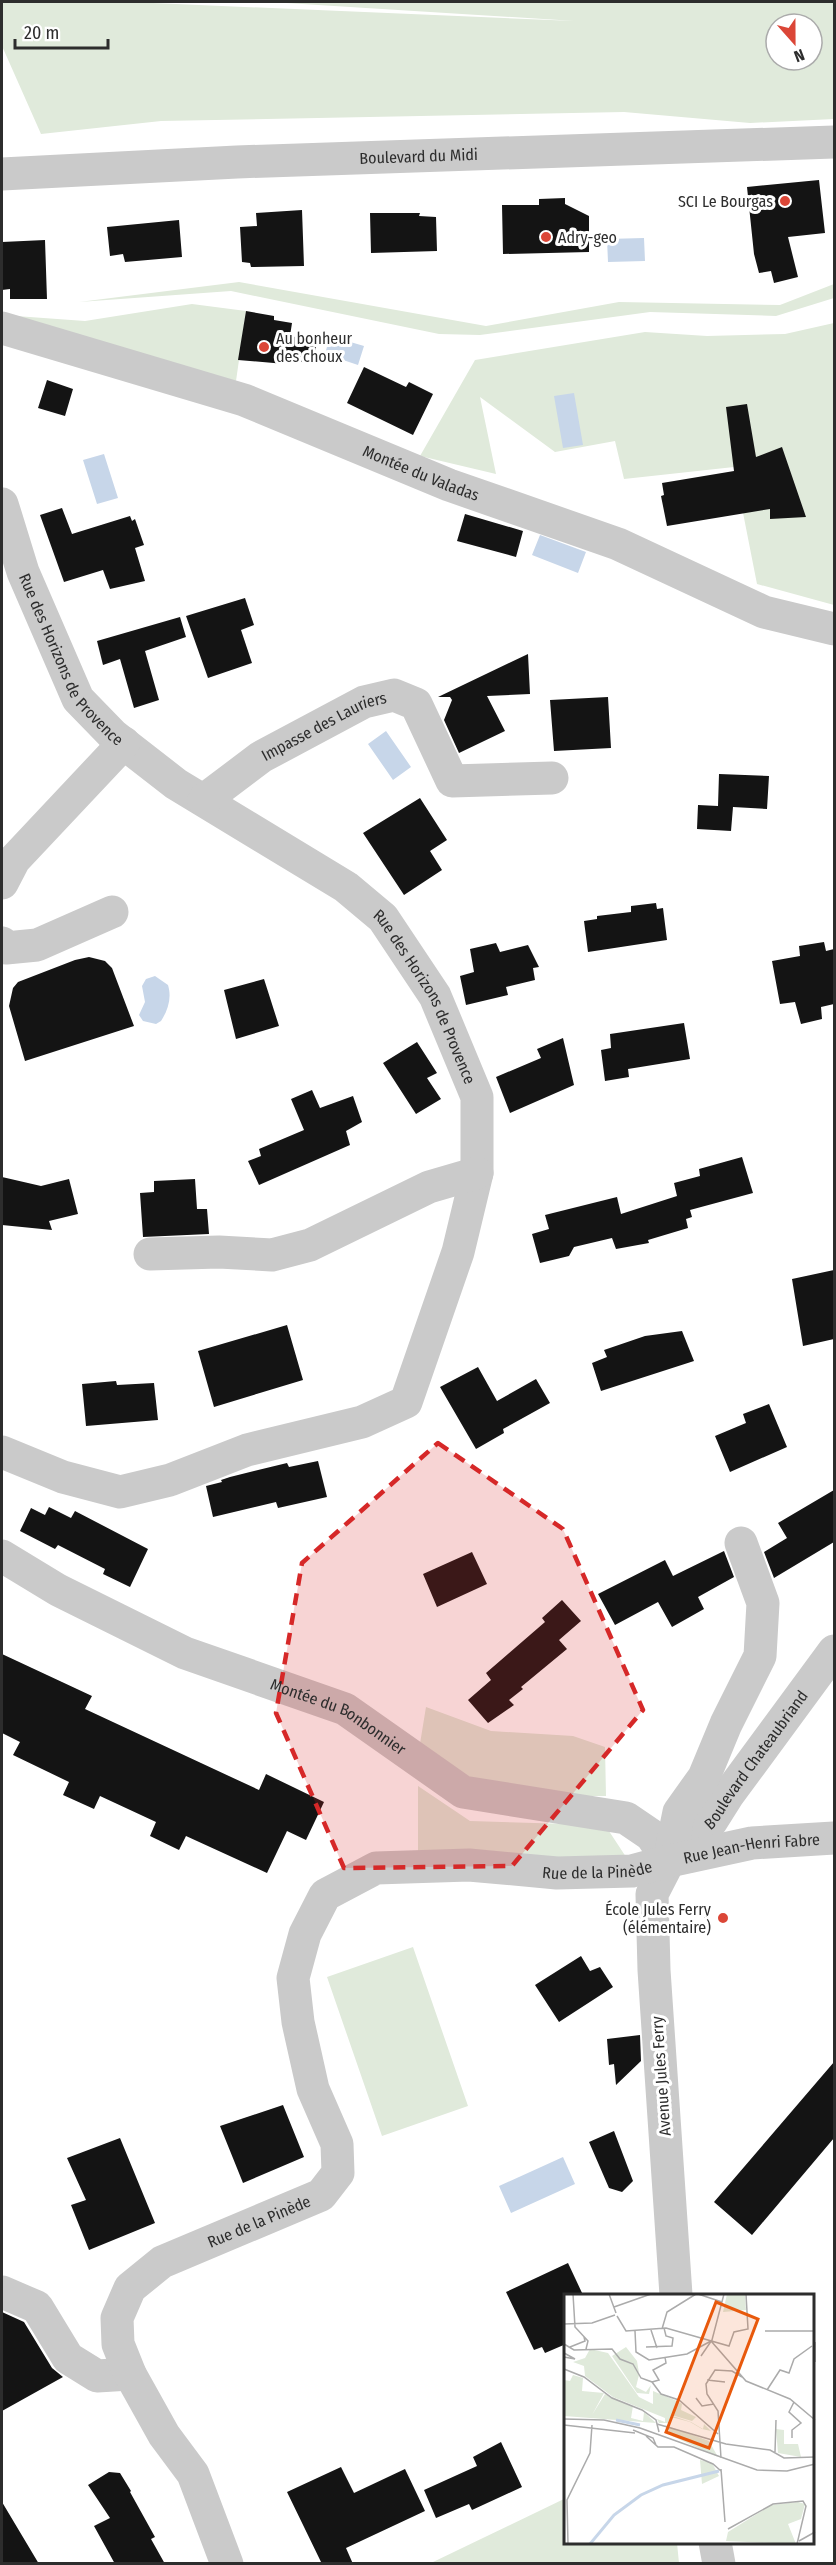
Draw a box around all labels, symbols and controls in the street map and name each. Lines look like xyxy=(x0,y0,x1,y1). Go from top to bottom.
scale bar xyxy=(15,12,108,50)
north arrow xyxy=(764,12,824,72)
text: 20 m xyxy=(24,22,59,44)
text: N xyxy=(791,45,807,66)
street label: Boulevard du Midi xyxy=(359,144,478,167)
place label: SCI Le Bourgas xyxy=(678,192,773,211)
marker: SCI Le Bourgas xyxy=(778,194,792,208)
place label: Adry-geo xyxy=(558,228,617,247)
marker: Adry-geo xyxy=(539,230,553,244)
place label: Au bonheur des choux xyxy=(276,329,353,366)
marker: Au bonheur des choux xyxy=(257,340,271,354)
street label: Montée du Valadas xyxy=(360,441,482,504)
street label: Rue des Horizons de Provence xyxy=(15,570,127,749)
street label: Impasse des Lauriers xyxy=(258,688,388,765)
street label: Rue des Horizons de Provence xyxy=(370,905,480,1087)
street label: Montée du Bonbonnier xyxy=(268,1674,410,1759)
street label: Boulevard Chateaubriand xyxy=(700,1686,811,1833)
street label: Rue Jean-Henri Fabre xyxy=(682,1829,821,1867)
street label: Rue de la Pinède xyxy=(541,1857,654,1883)
place label: École Jules Ferry (élémentaire) xyxy=(605,1900,712,1937)
marker: École Jules Ferry (élémentaire) xyxy=(716,1911,730,1925)
street label: Avenue Jules Ferry xyxy=(647,2015,675,2136)
street label: Rue de la Pinède xyxy=(204,2191,313,2251)
inset map xyxy=(564,2294,815,2544)

